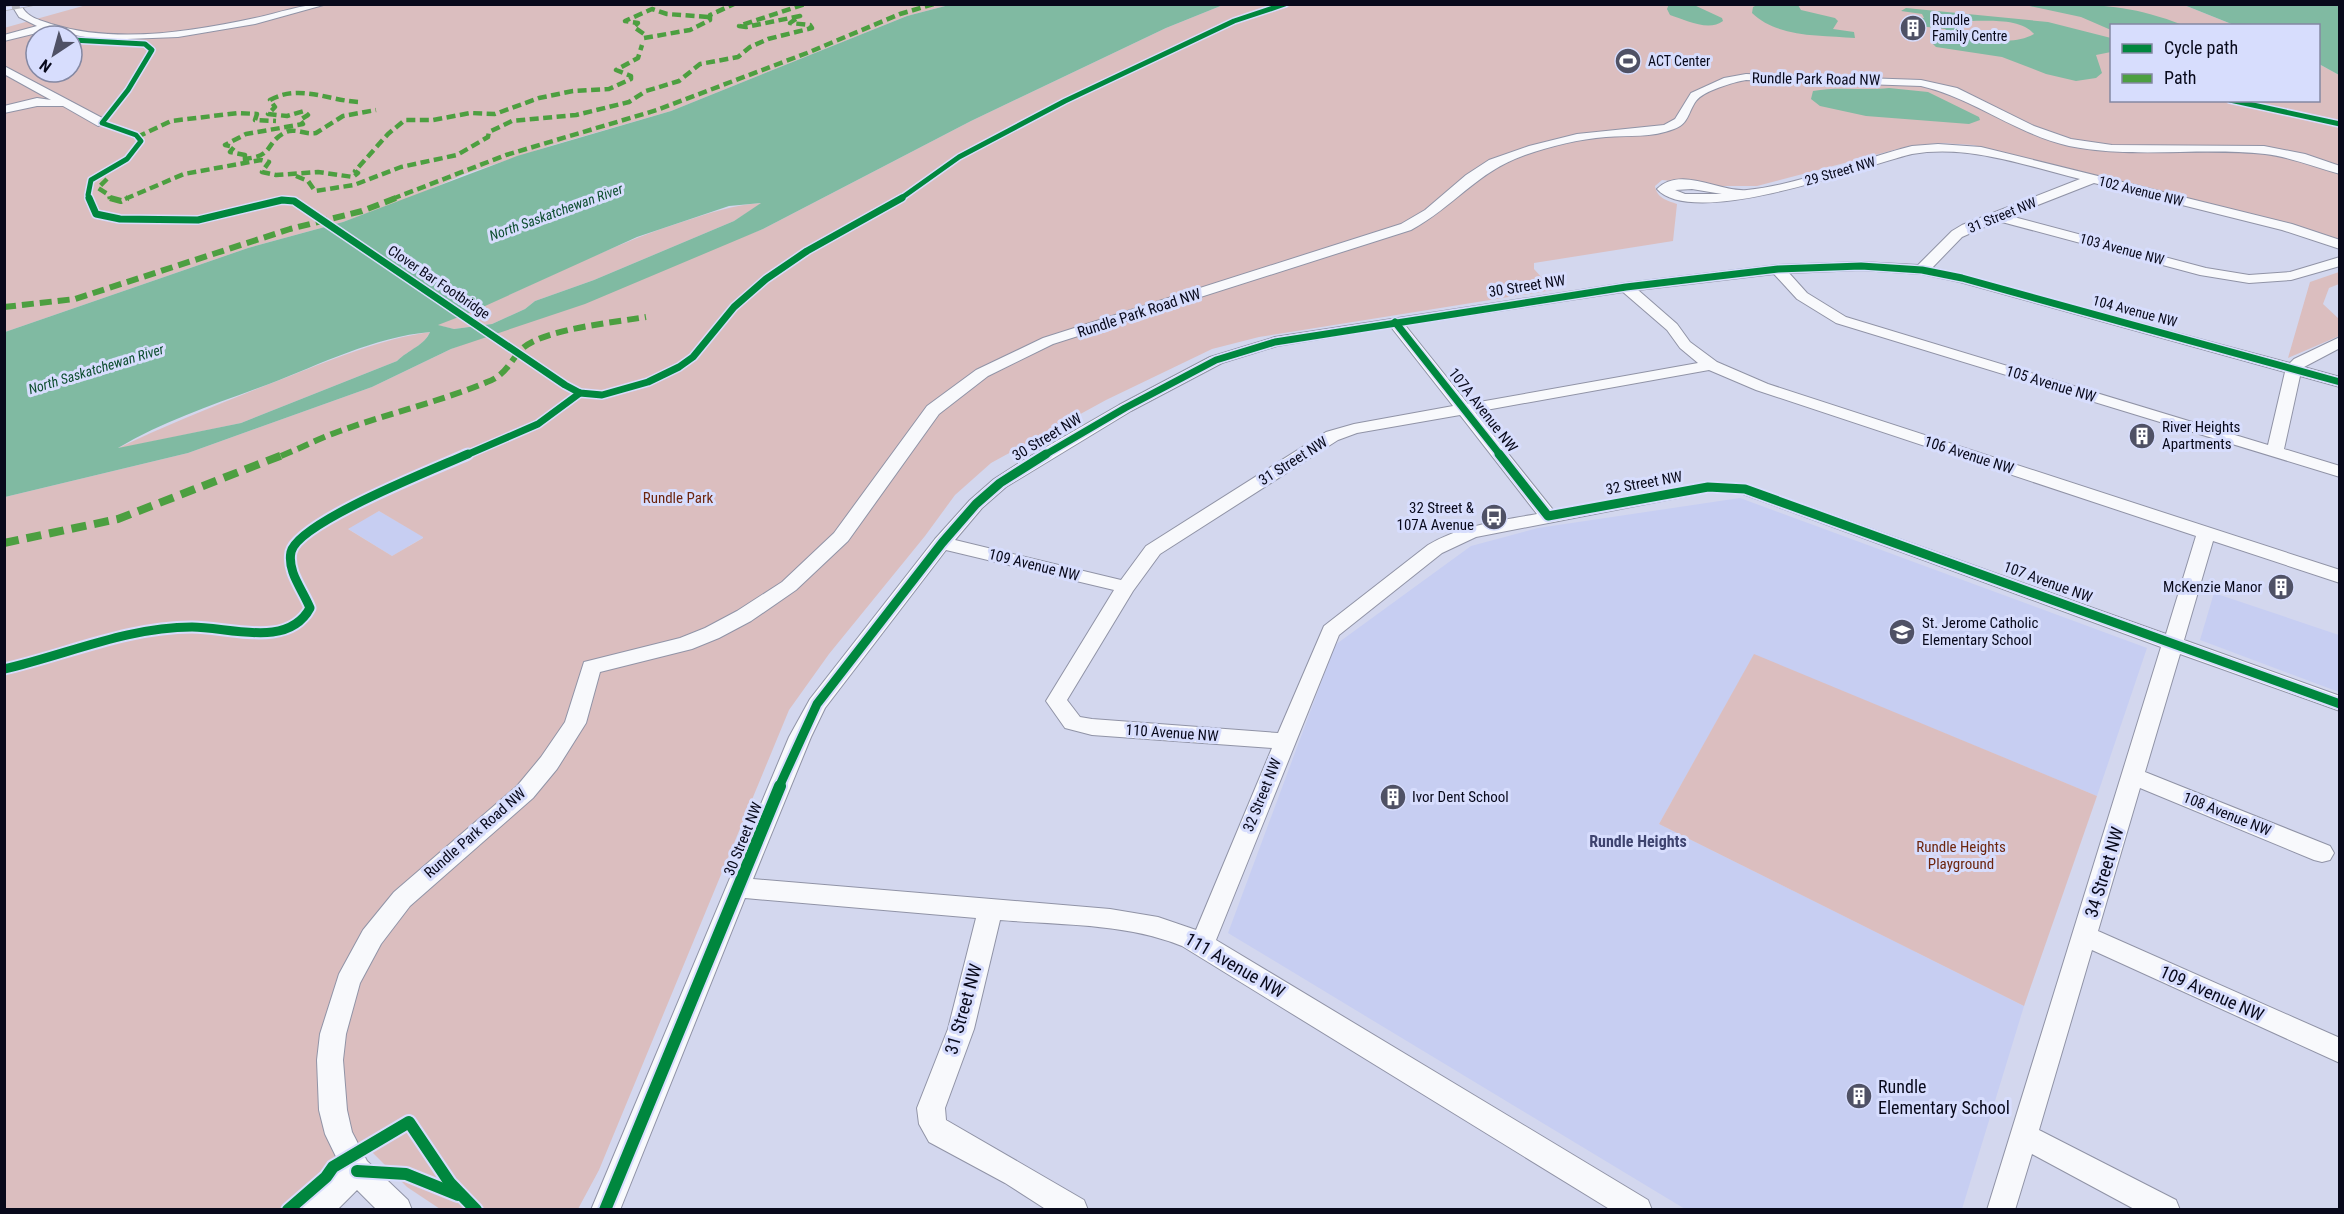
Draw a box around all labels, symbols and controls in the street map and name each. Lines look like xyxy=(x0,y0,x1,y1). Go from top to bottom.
place label: Rundle Family Centre xyxy=(1932,12,2008,44)
building icon: Rundle Family Centre xyxy=(1898,13,1928,43)
north arrow xyxy=(24,24,84,84)
legend xyxy=(2110,24,2320,102)
text: Cycle path xyxy=(2164,37,2238,58)
sports icon: ACT Center xyxy=(1613,46,1643,76)
place label: ACT Center xyxy=(1648,53,1710,69)
text: N xyxy=(36,55,55,76)
text: Path xyxy=(2164,67,2197,88)
street label: Rundle Park Road NW xyxy=(1752,69,1881,89)
street label: 29 Street NW xyxy=(1803,153,1877,189)
street label: 102 Avenue NW xyxy=(2097,173,2185,209)
water label: North Saskatchewan River xyxy=(487,180,626,244)
street label: 31 Street NW xyxy=(1965,194,2039,236)
street label: 103 Avenue NW xyxy=(2078,230,2166,268)
street label: Clover Bar Footbridge xyxy=(385,242,493,322)
street label: 30 Street NW xyxy=(1487,271,1567,301)
street label: Rundle Park Road NW xyxy=(1075,284,1203,341)
street label: 104 Avenue NW xyxy=(2091,292,2179,330)
water label: North Saskatchewan River xyxy=(26,341,166,397)
street label: 105 Avenue NW xyxy=(2004,362,2099,406)
street label: 107A Avenue NW xyxy=(1445,364,1522,456)
street label: 30 Street NW xyxy=(1009,409,1085,465)
place label: River Heights Apartments xyxy=(2162,418,2241,453)
building icon: River Heights Apartments xyxy=(2127,421,2157,451)
street label: 106 Avenue NW xyxy=(1922,432,2017,478)
street label: 31 Street NW xyxy=(1255,433,1331,489)
street label: 32 Street NW xyxy=(1604,467,1684,499)
park label: Rundle Park xyxy=(643,489,714,507)
place label: 32 Street & 107A Avenue xyxy=(1397,499,1475,534)
bus stop icon: 32 Street & 107A Avenue xyxy=(1479,502,1509,532)
street label: 109 Avenue NW xyxy=(987,545,1082,585)
street label: 107 Avenue NW xyxy=(2001,558,2095,607)
building icon: McKenzie Manor xyxy=(2266,572,2296,602)
place label: McKenzie Manor xyxy=(2163,578,2262,596)
place label: St. Jerome Catholic Elementary School xyxy=(1922,614,2038,649)
school or university icon: St. Jerome Catholic Elementary School xyxy=(1887,617,1917,647)
street label: 110 Avenue NW xyxy=(1125,721,1220,745)
street label: 32 Street NW xyxy=(1239,755,1285,834)
building icon: Ivor Dent School xyxy=(1378,782,1408,812)
street label: Rundle Park Road NW xyxy=(421,784,530,882)
place label: Ivor Dent School xyxy=(1412,788,1509,806)
street label: 108 Avenue NW xyxy=(2181,788,2274,840)
street label: 30 Street NW xyxy=(720,799,766,878)
street label: 34 Street NW xyxy=(2080,824,2128,920)
district label: Rundle Heights xyxy=(1589,832,1687,851)
park label: Rundle Heights Playground xyxy=(1916,838,2006,873)
street label: 111 Avenue NW xyxy=(1181,928,1289,1002)
street label: 31 Street NW xyxy=(940,961,986,1057)
street label: 109 Avenue NW xyxy=(2157,961,2268,1025)
place label: Rundle Elementary School xyxy=(1878,1076,2010,1118)
building icon: Rundle Elementary School xyxy=(1844,1081,1874,1111)

